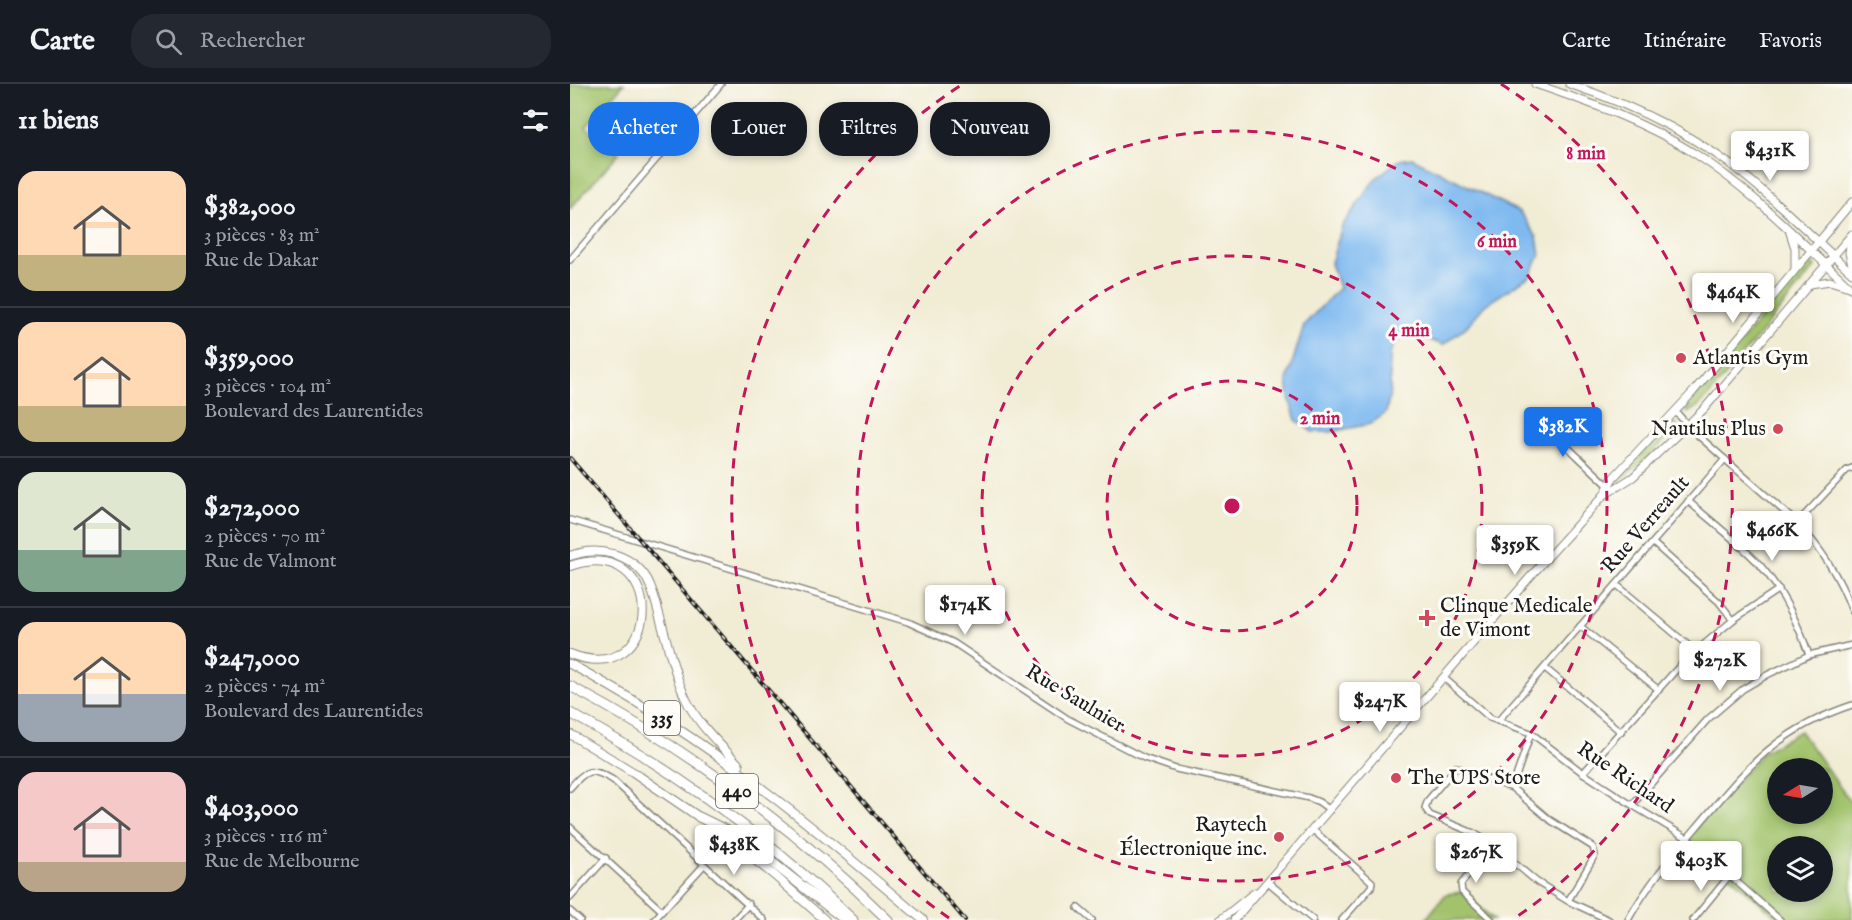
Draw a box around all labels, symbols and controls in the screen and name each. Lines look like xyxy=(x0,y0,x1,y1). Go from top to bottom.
search box xyxy=(131,14,551,68)
text: Carte xyxy=(30,24,95,59)
icon: search xyxy=(152,25,185,58)
text: Rechercher xyxy=(200,27,305,55)
text: Carte xyxy=(1562,28,1611,55)
text: Itinéraire xyxy=(1644,28,1726,55)
text: Favoris xyxy=(1759,28,1822,55)
chip: Acheter xyxy=(588,102,699,156)
chip: Louer xyxy=(711,102,807,156)
chip: Filtres xyxy=(819,102,918,156)
chip: Nouveau xyxy=(930,102,1050,156)
text: 11 biens xyxy=(18,104,99,137)
icon: filters xyxy=(519,104,552,137)
pin: $431K xyxy=(1728,131,1812,182)
text: $431K xyxy=(1745,138,1795,163)
text: 8 min xyxy=(1566,143,1606,166)
text: $382,000 xyxy=(204,190,296,223)
icon: home xyxy=(66,195,138,267)
text: 3 pièces · 83 m² xyxy=(204,223,320,248)
text: 6 min xyxy=(1477,231,1517,254)
text: Rue de Dakar xyxy=(204,248,319,273)
pin: $464K xyxy=(1691,273,1775,324)
text: $464K xyxy=(1706,280,1760,305)
text: 4 min xyxy=(1388,320,1430,343)
text: $359,000 xyxy=(204,341,294,374)
place label: Atlantis Gym xyxy=(1692,345,1808,372)
icon: home xyxy=(66,346,138,418)
marker: Atlantis Gym xyxy=(1674,351,1688,365)
text: 3 pièces · 104 m² xyxy=(204,374,331,399)
text: Boulevard des Laurentides xyxy=(204,399,423,424)
pin: $382K xyxy=(1521,407,1605,458)
text: 2 min xyxy=(1300,408,1341,431)
text: $382K xyxy=(1538,414,1588,439)
place label: Nautilus Plus xyxy=(1651,416,1766,443)
marker: Nautilus Plus xyxy=(1771,422,1785,436)
street label: Rue Verreault xyxy=(1596,470,1696,580)
text: $272,000 xyxy=(204,491,300,524)
icon: home xyxy=(66,496,138,568)
centre of rings xyxy=(1222,496,1242,516)
pin: $466K xyxy=(1730,511,1814,562)
text: $466K xyxy=(1746,518,1798,543)
text: 2 pièces · 70 m² xyxy=(204,524,325,549)
pin: $359K xyxy=(1473,525,1557,576)
text: $359K xyxy=(1491,532,1539,557)
text: Rue de Valmont xyxy=(204,549,337,574)
pin: $174K xyxy=(923,585,1007,636)
text: $174K xyxy=(939,592,991,617)
place label: Clinque Medicale de Vimont xyxy=(1440,593,1593,644)
marker: Clinque Medicale de Vimont xyxy=(1418,609,1436,627)
text: $247,000 xyxy=(204,641,300,674)
pin: $272K xyxy=(1678,641,1762,692)
icon: home xyxy=(66,646,138,718)
text: $272K xyxy=(1693,648,1747,673)
street label: Rue Saulnier xyxy=(1020,659,1130,739)
text: 2 pièces · 74 m² xyxy=(204,674,325,699)
pin: $247K xyxy=(1338,682,1422,733)
text: $247K xyxy=(1353,689,1407,714)
text: Boulevard des Laurentides xyxy=(204,699,423,724)
road number: 335 xyxy=(644,701,680,735)
street label: Rue Richard xyxy=(1572,736,1679,821)
north arrow xyxy=(1767,758,1833,824)
map controls xyxy=(1767,758,1833,902)
place label: The UPS Store xyxy=(1408,765,1541,792)
marker: The UPS Store xyxy=(1389,771,1403,785)
road number: 440 xyxy=(716,774,758,808)
text: $403,000 xyxy=(204,791,299,824)
icon: home xyxy=(66,796,138,868)
place label: Raytech Électronique inc. xyxy=(1119,812,1267,863)
text: 3 pièces · 116 m² xyxy=(204,824,328,849)
pin: $438K xyxy=(692,825,776,876)
marker: Raytech Électronique inc. xyxy=(1272,830,1286,844)
text: $438K xyxy=(709,832,759,857)
pin: $267K xyxy=(1434,833,1518,884)
button: layers xyxy=(1767,836,1833,902)
text: $267K xyxy=(1450,840,1502,865)
pin: $403K xyxy=(1659,841,1743,892)
text: $403K xyxy=(1675,848,1727,873)
text: Rue de Melbourne xyxy=(204,849,359,874)

